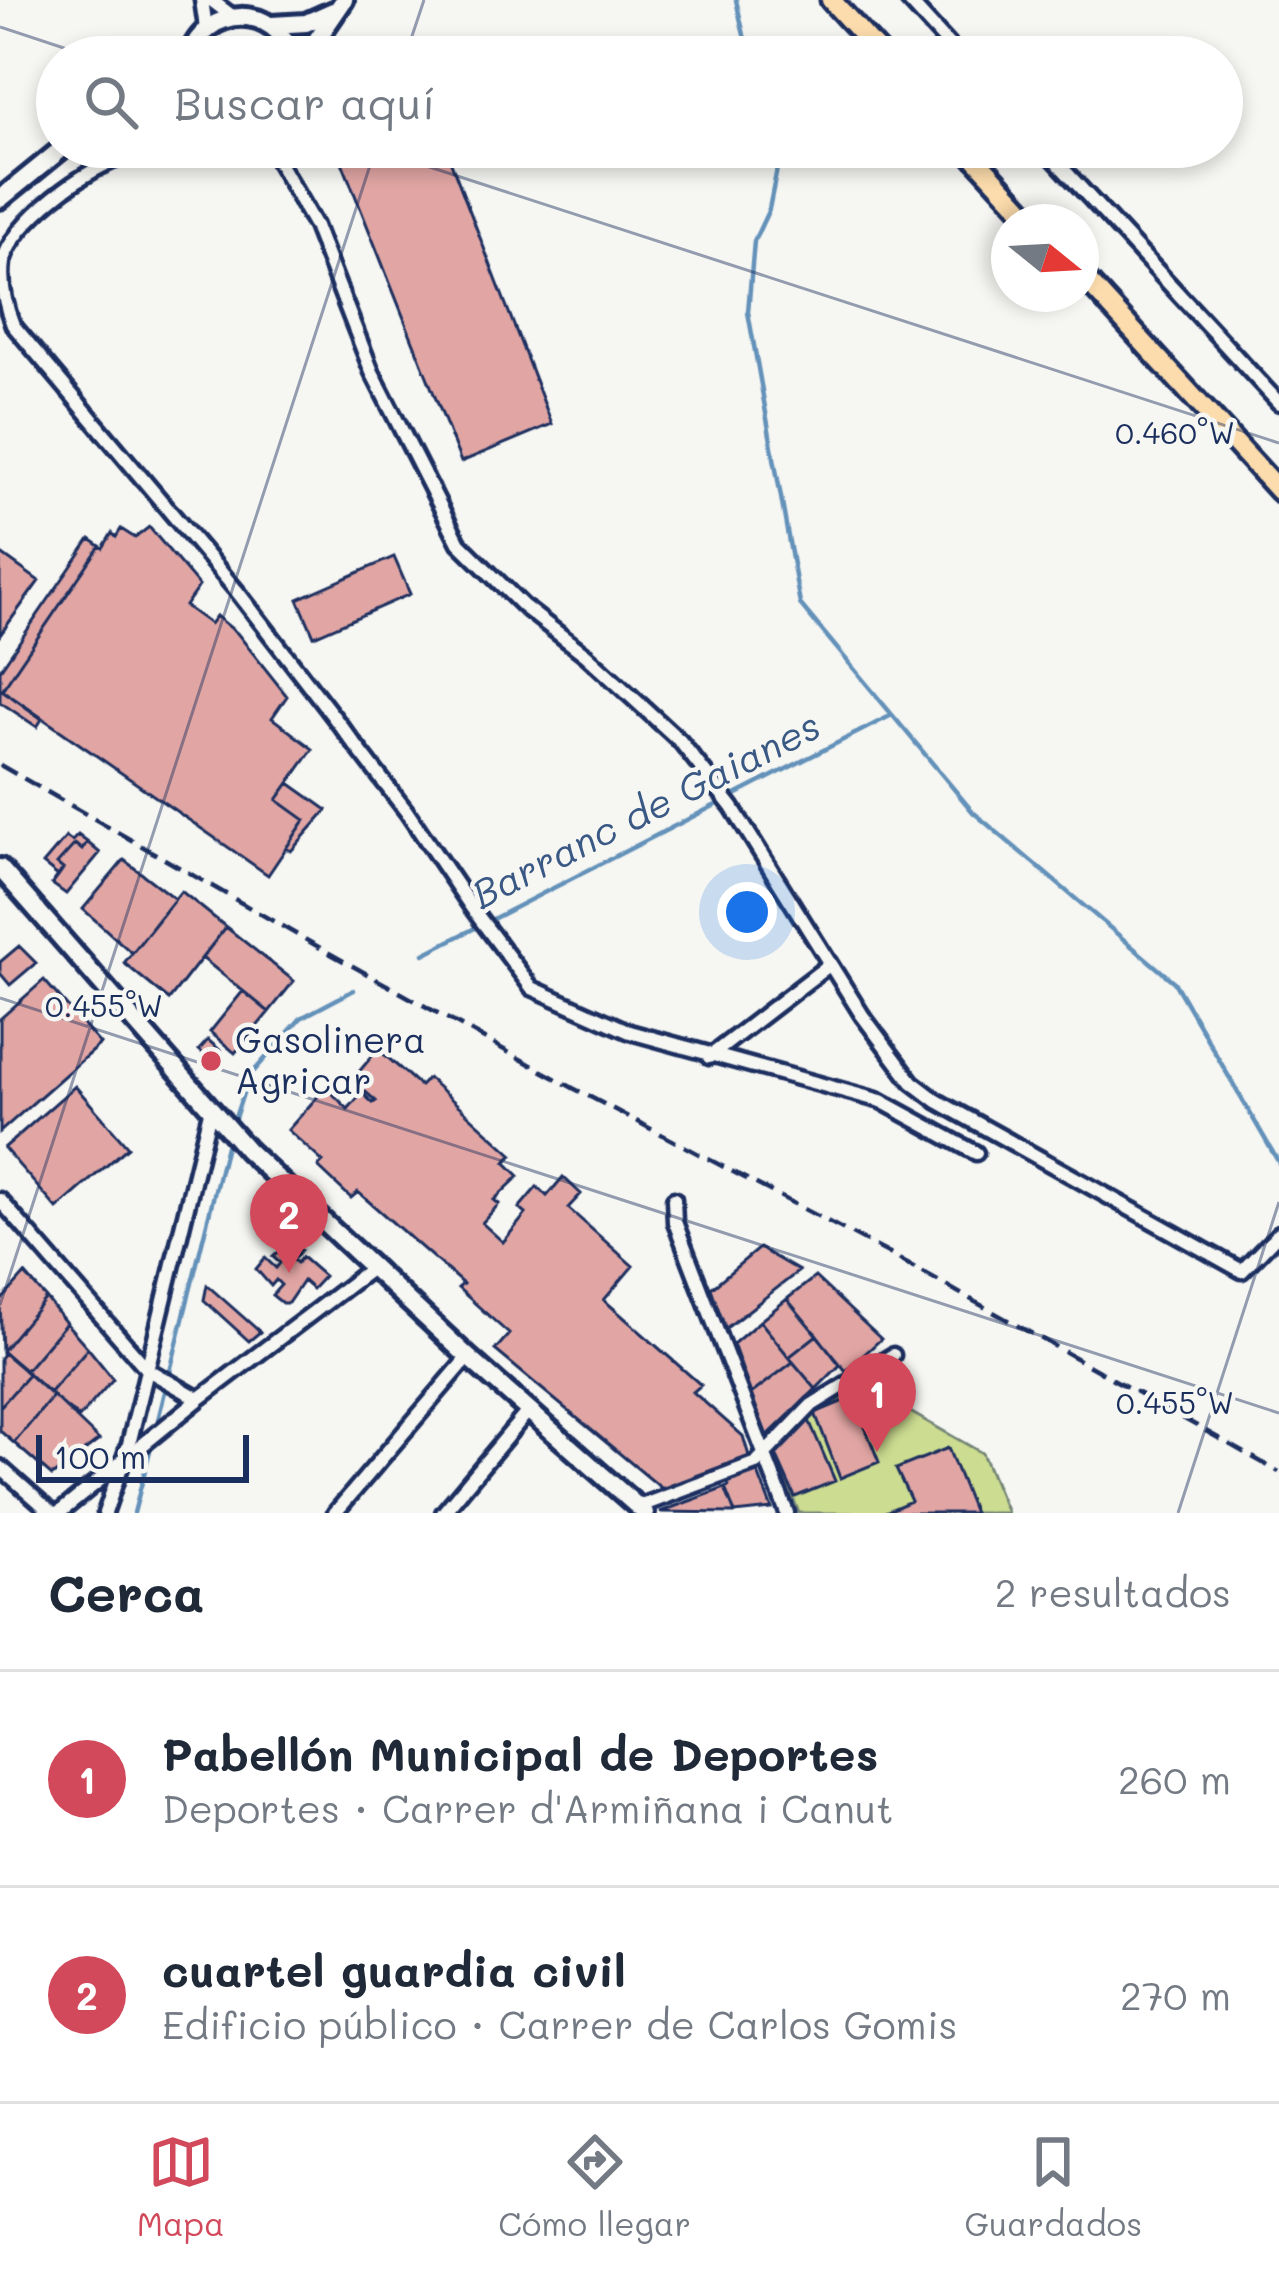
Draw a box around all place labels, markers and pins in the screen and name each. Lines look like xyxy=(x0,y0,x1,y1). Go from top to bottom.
place label: Gasolinera Agricar xyxy=(235,1015,426,1103)
marker: Gasolinera Agricar xyxy=(198,1048,224,1074)
pin: 2 xyxy=(250,1174,328,1273)
pin: 1 xyxy=(838,1353,916,1452)

